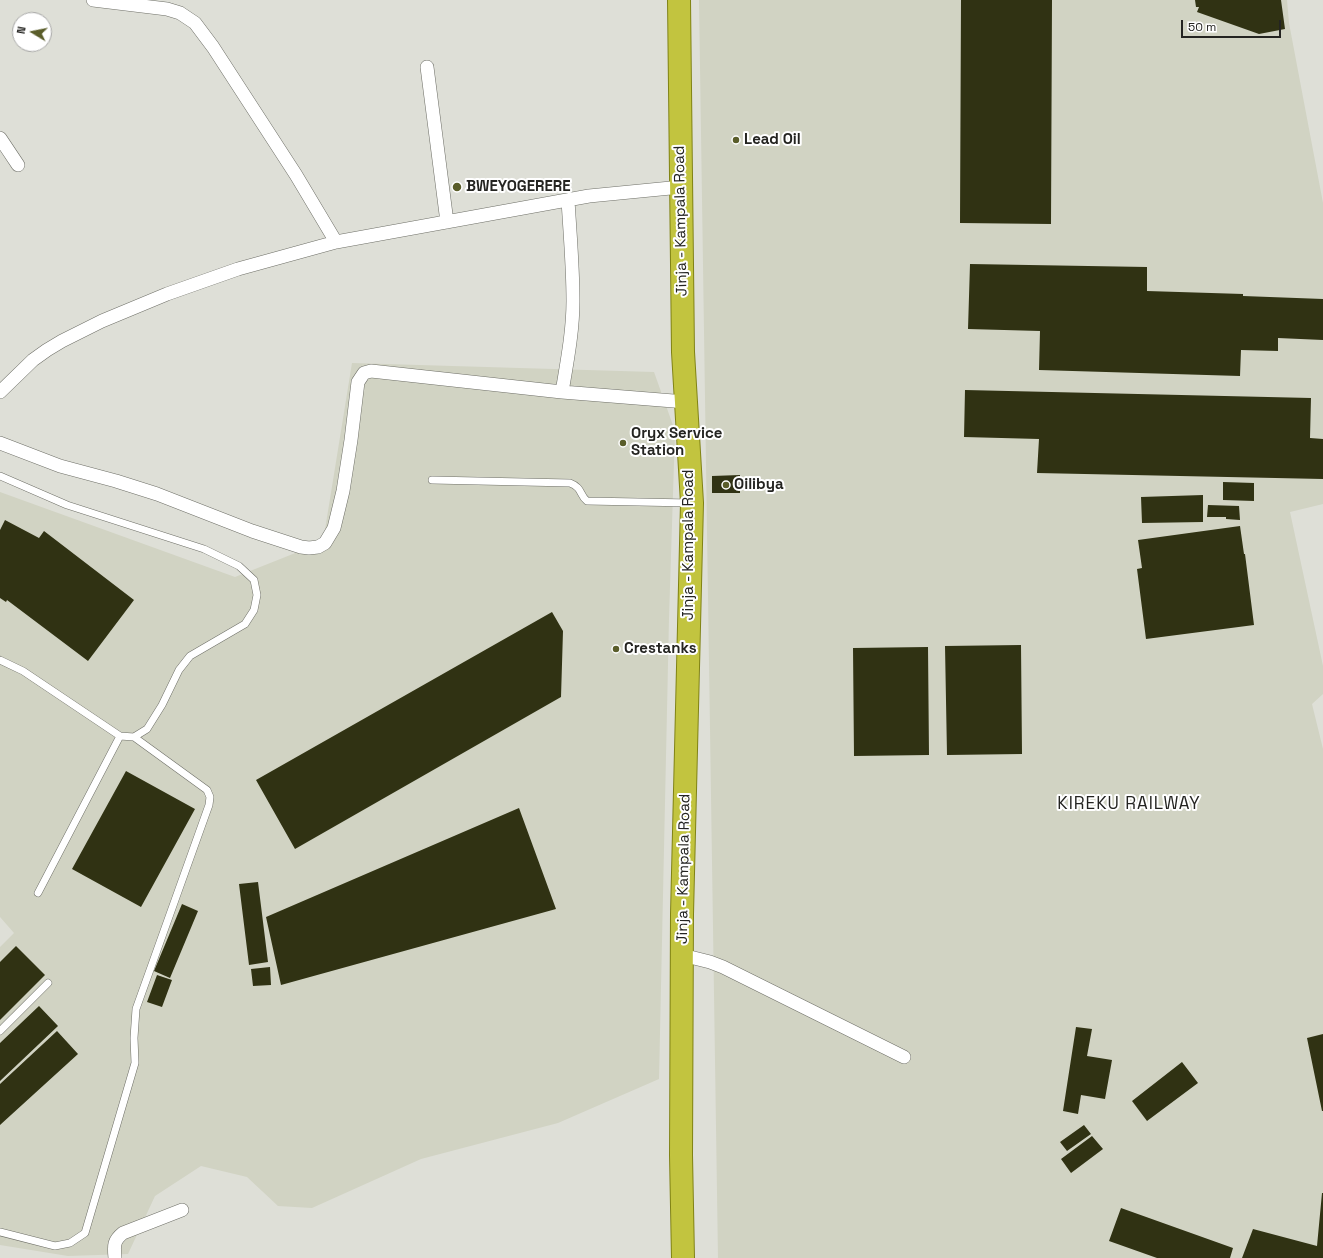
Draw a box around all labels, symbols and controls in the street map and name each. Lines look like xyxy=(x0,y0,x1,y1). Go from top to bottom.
north arrow xyxy=(12,12,52,52)
scale bar xyxy=(1183,12,1283,38)
text: 50 m xyxy=(1188,19,1216,35)
text: N xyxy=(14,25,29,35)
place label: Lead Oil xyxy=(744,131,801,149)
marker: Lead Oil xyxy=(731,135,741,145)
street label: Jinja - Kampala Road xyxy=(671,146,691,296)
place label: BWEYOGERERE xyxy=(466,178,571,196)
marker: BWEYOGERERE xyxy=(451,181,463,193)
place label: Oryx Service Station xyxy=(631,425,722,460)
marker: Oryx Service Station xyxy=(618,438,628,448)
street label: Jinja - Kampala Road xyxy=(680,470,698,620)
place label: Oilibya xyxy=(734,476,784,494)
marker: Oilibya xyxy=(721,480,731,490)
place label: Crestanks xyxy=(624,640,697,658)
marker: Crestanks xyxy=(611,644,621,654)
street label: Jinja - Kampala Road xyxy=(674,794,694,944)
district label: KIREKU RAILWAY xyxy=(1057,794,1201,814)

